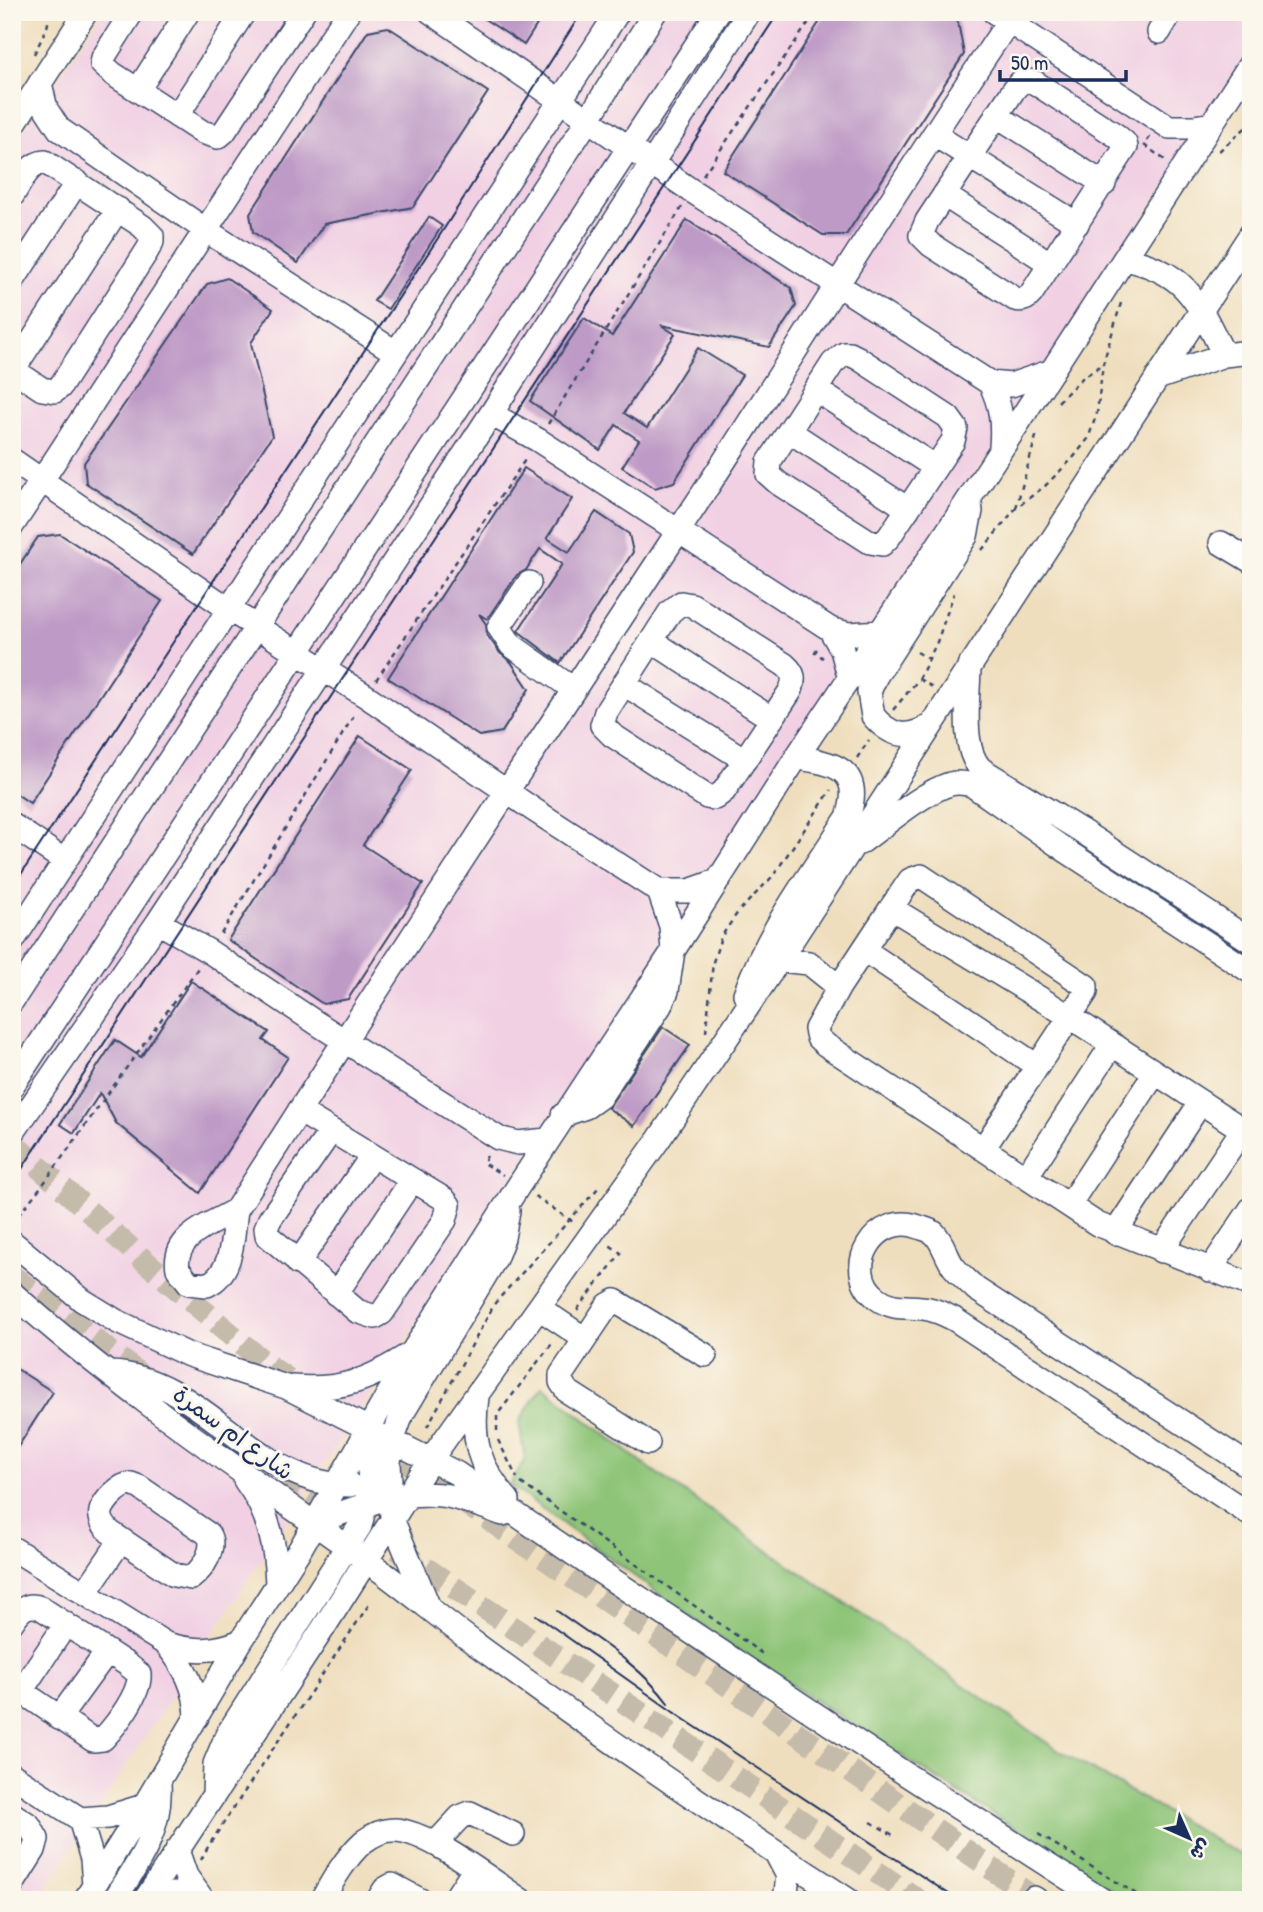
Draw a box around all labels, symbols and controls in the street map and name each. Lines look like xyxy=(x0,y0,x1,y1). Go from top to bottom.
scale bar xyxy=(1000,38,1126,82)
text: 50 m xyxy=(1011,48,1048,77)
street label: شارع ام سمرة xyxy=(165,1377,301,1489)
north arrow xyxy=(1154,1804,1224,1874)
text: ش xyxy=(1184,1833,1218,1867)

